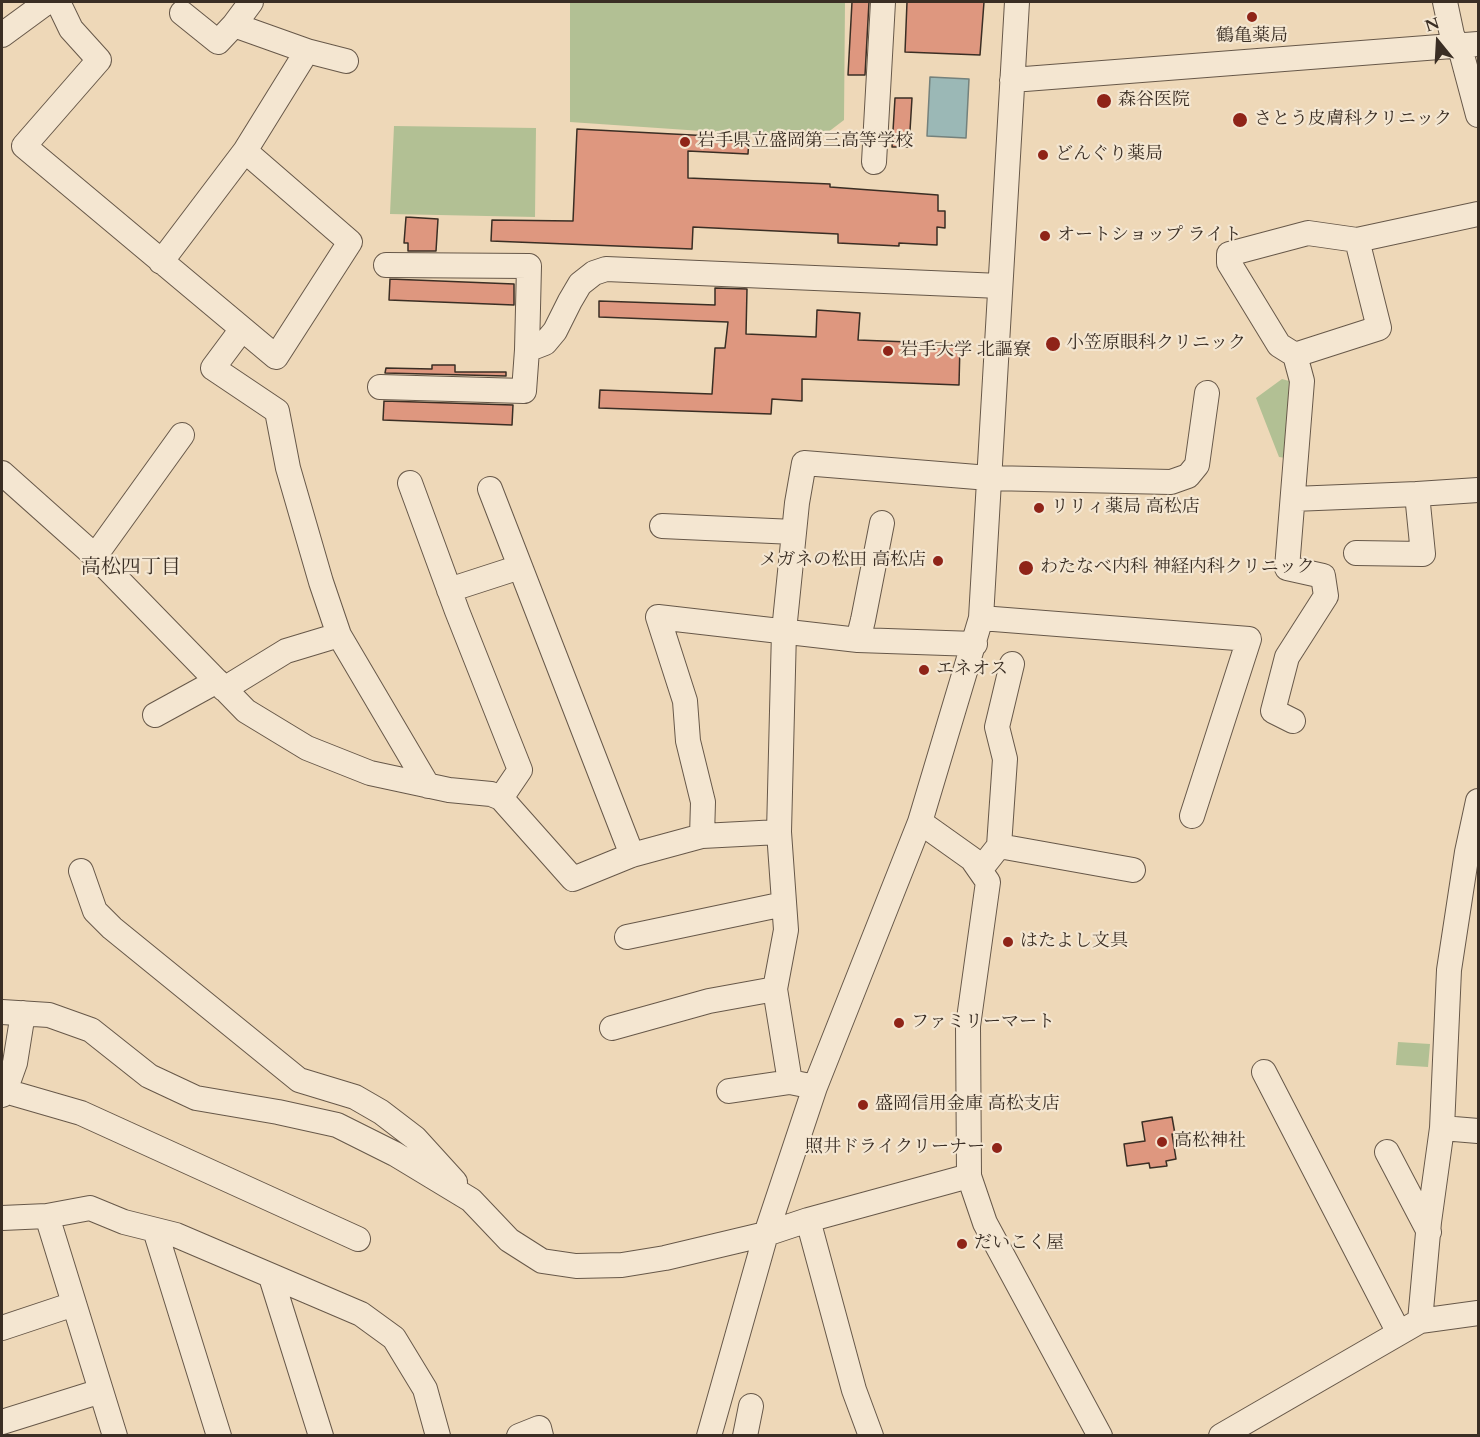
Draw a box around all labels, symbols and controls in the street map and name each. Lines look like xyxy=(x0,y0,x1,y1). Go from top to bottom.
marker: 鶴亀薬局 xyxy=(1245,10,1259,24)
north arrow xyxy=(1408,12,1468,72)
text: N xyxy=(1422,12,1442,37)
place label: 鶴亀薬局 xyxy=(1216,26,1288,48)
place label: 森谷医院 xyxy=(1118,90,1190,112)
marker: 森谷医院 xyxy=(1095,92,1113,110)
place label: さとう皮膚科クリニック xyxy=(1254,109,1452,131)
marker: さとう皮膚科クリニック xyxy=(1231,111,1249,129)
place label: 岩手県立盛岡第三高等学校 xyxy=(697,131,913,153)
marker: 岩手県立盛岡第三高等学校 xyxy=(678,135,692,149)
place label: どんぐり薬局 xyxy=(1055,144,1163,166)
marker: どんぐり薬局 xyxy=(1036,148,1050,162)
place label: オートショップ ライト xyxy=(1057,225,1242,247)
marker: オートショップ ライト xyxy=(1038,229,1052,243)
place label: 小笠原眼科クリニック xyxy=(1066,333,1246,355)
marker: 小笠原眼科クリニック xyxy=(1044,335,1062,353)
place label: 岩手大学 北謳寮 xyxy=(900,340,1031,362)
marker: 岩手大学 北謳寮 xyxy=(881,344,895,358)
place label: リリィ薬局 高松店 xyxy=(1051,497,1200,519)
marker: リリィ薬局 高松店 xyxy=(1032,501,1046,515)
place label: メガネの松田 高松店 xyxy=(759,550,926,572)
marker: メガネの松田 高松店 xyxy=(931,554,945,568)
district label: 高松四丁目 xyxy=(81,556,181,580)
place label: わたなべ内科 神経内科クリニック xyxy=(1040,557,1315,579)
marker: わたなべ内科 神経内科クリニック xyxy=(1017,559,1035,577)
place label: エネオス xyxy=(936,659,1008,681)
marker: エネオス xyxy=(917,663,931,677)
place label: はたよし文具 xyxy=(1020,931,1128,953)
marker: はたよし文具 xyxy=(1001,935,1015,949)
place label: ファミリーマート xyxy=(911,1012,1055,1034)
marker: ファミリーマート xyxy=(892,1016,906,1030)
place label: 盛岡信用金庫 高松支店 xyxy=(875,1094,1060,1116)
marker: 盛岡信用金庫 高松支店 xyxy=(856,1098,870,1112)
place label: 高松神社 xyxy=(1174,1131,1246,1153)
marker: 高松神社 xyxy=(1155,1135,1169,1149)
place label: 照井ドライクリーナー xyxy=(805,1137,985,1159)
marker: 照井ドライクリーナー xyxy=(990,1141,1004,1155)
place label: だいこく屋 xyxy=(974,1233,1064,1255)
marker: だいこく屋 xyxy=(955,1237,969,1251)

